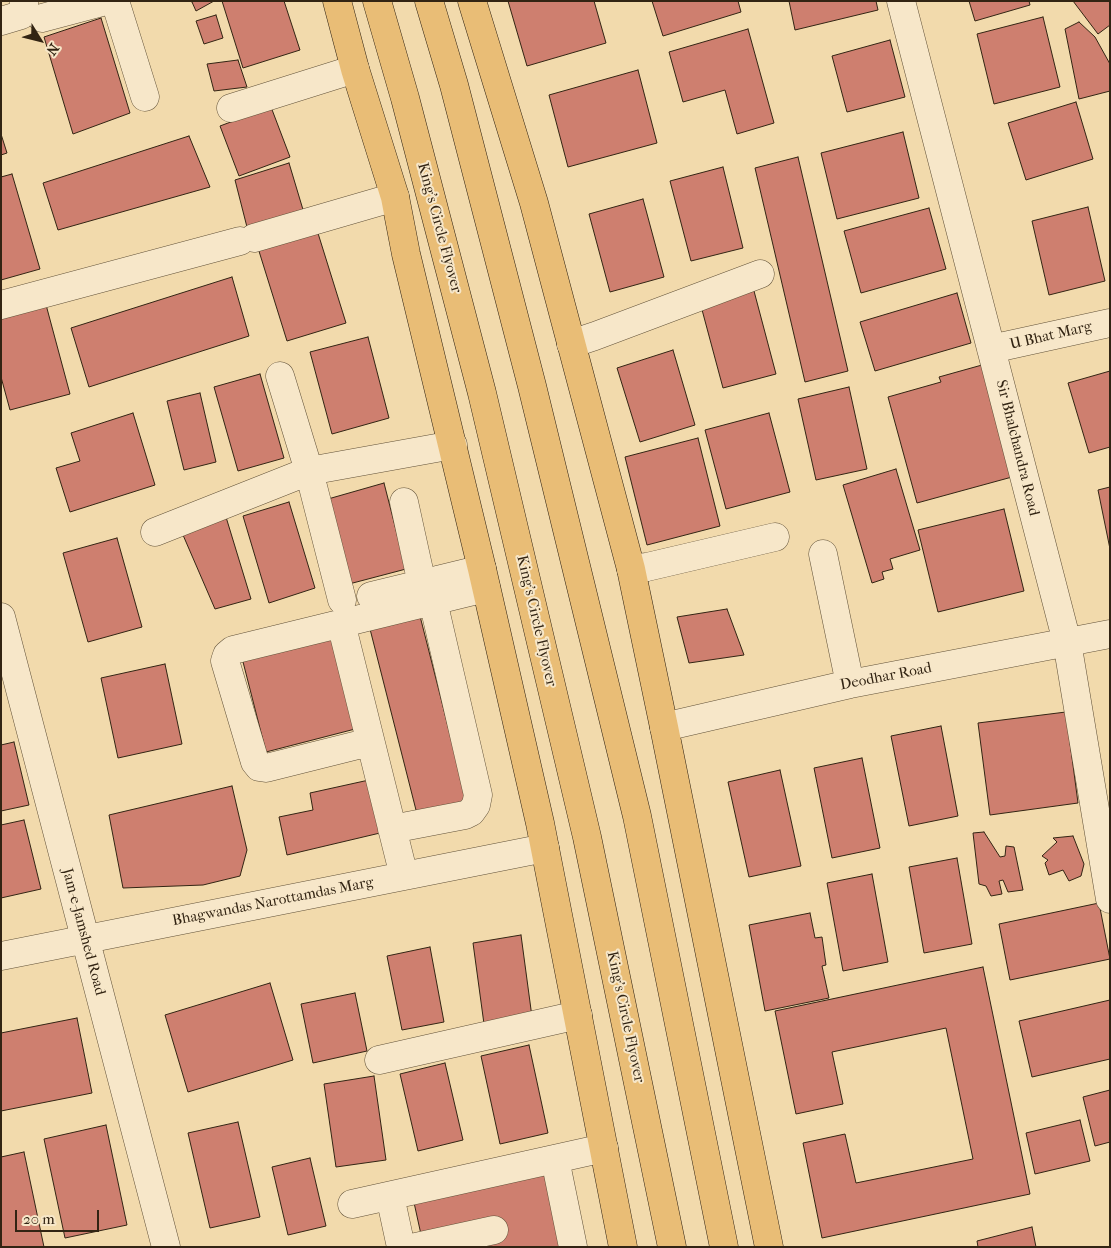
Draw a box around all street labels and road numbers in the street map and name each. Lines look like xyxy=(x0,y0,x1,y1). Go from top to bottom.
street label: King's Circle Flyover xyxy=(413,161,465,295)
street label: U Bhat Marg xyxy=(1008,318,1094,354)
street label: Sir Bhalchandra Road xyxy=(991,378,1043,518)
street label: King's Circle Flyover xyxy=(512,554,560,688)
street label: Deodhar Road xyxy=(839,659,933,695)
street label: Jam-e-Jamshed Road xyxy=(57,867,109,997)
street label: Bhagwandas Narottamdas Marg xyxy=(171,874,375,930)
street label: King's Circle Flyover xyxy=(602,950,648,1084)

